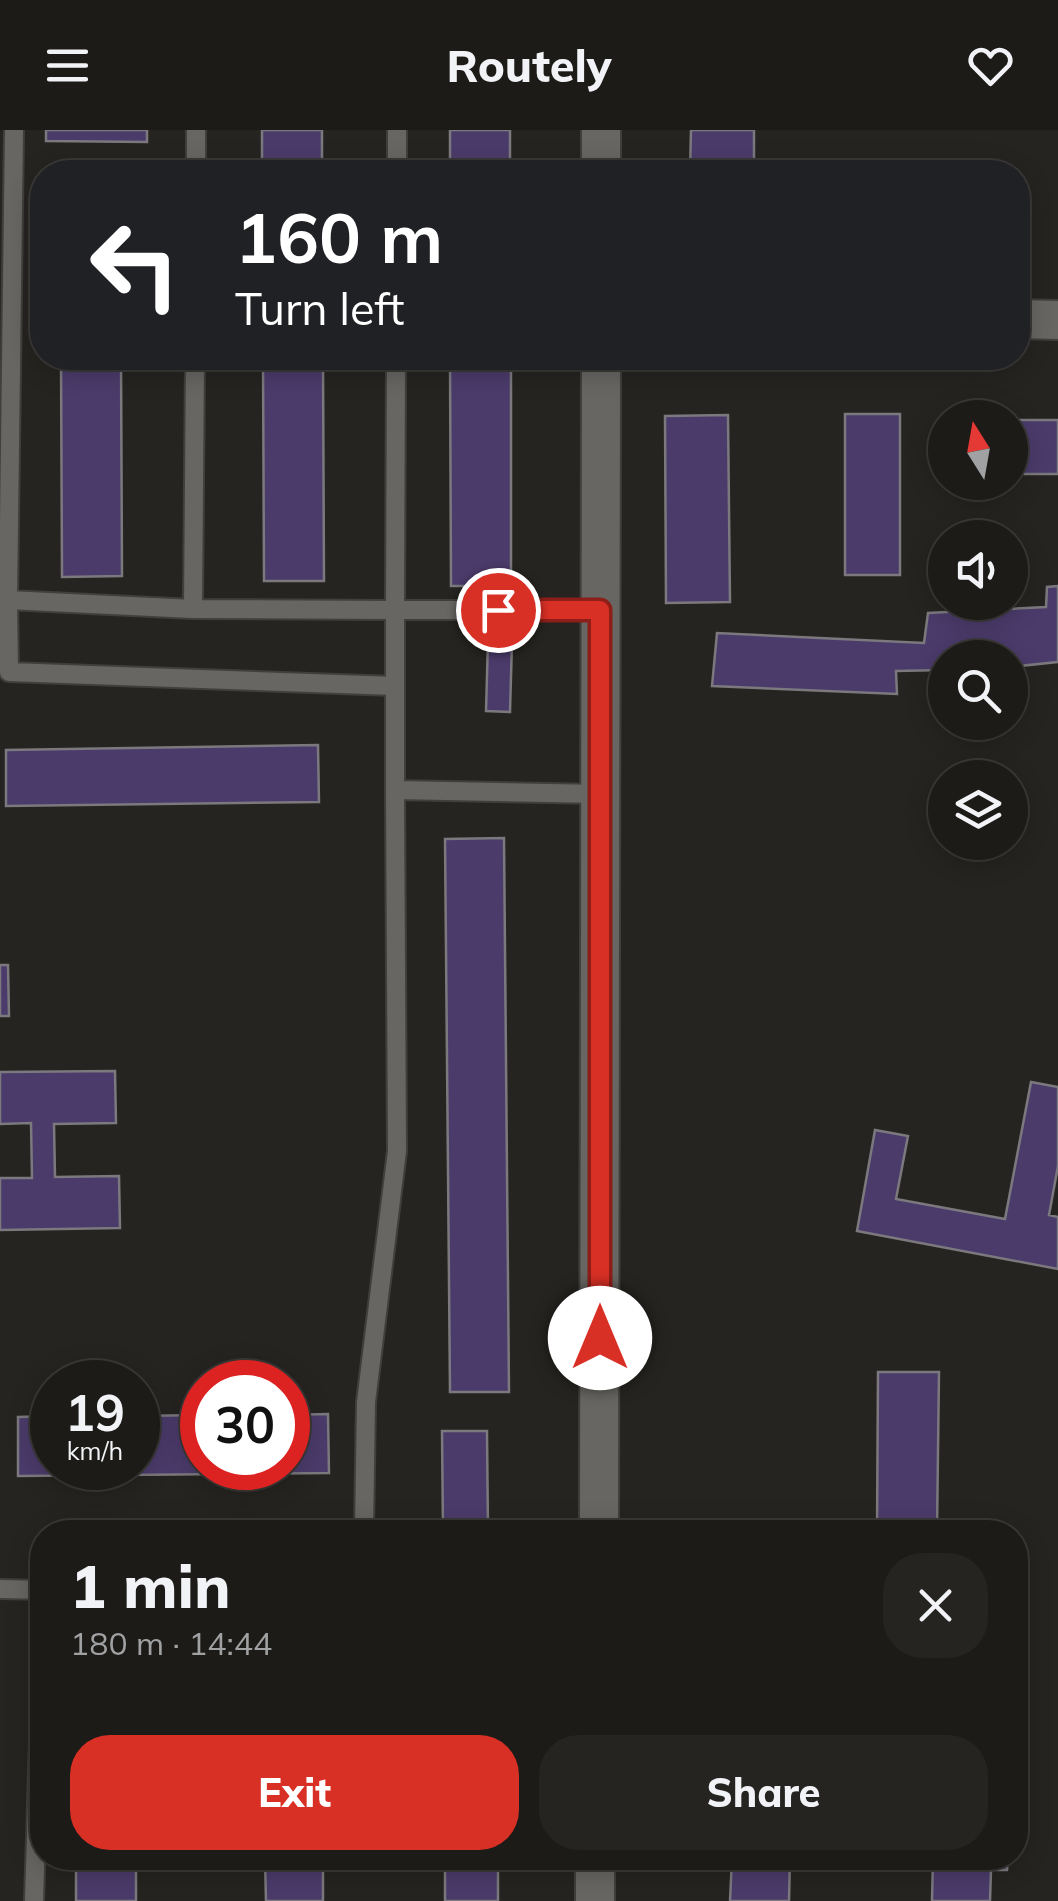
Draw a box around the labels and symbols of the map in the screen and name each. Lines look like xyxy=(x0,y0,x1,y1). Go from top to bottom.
north arrow xyxy=(928,400,1028,500)
pin xyxy=(456,568,541,653)
position arrow xyxy=(548,1286,652,1390)
speed limit sign: 30 xyxy=(180,1360,310,1490)

